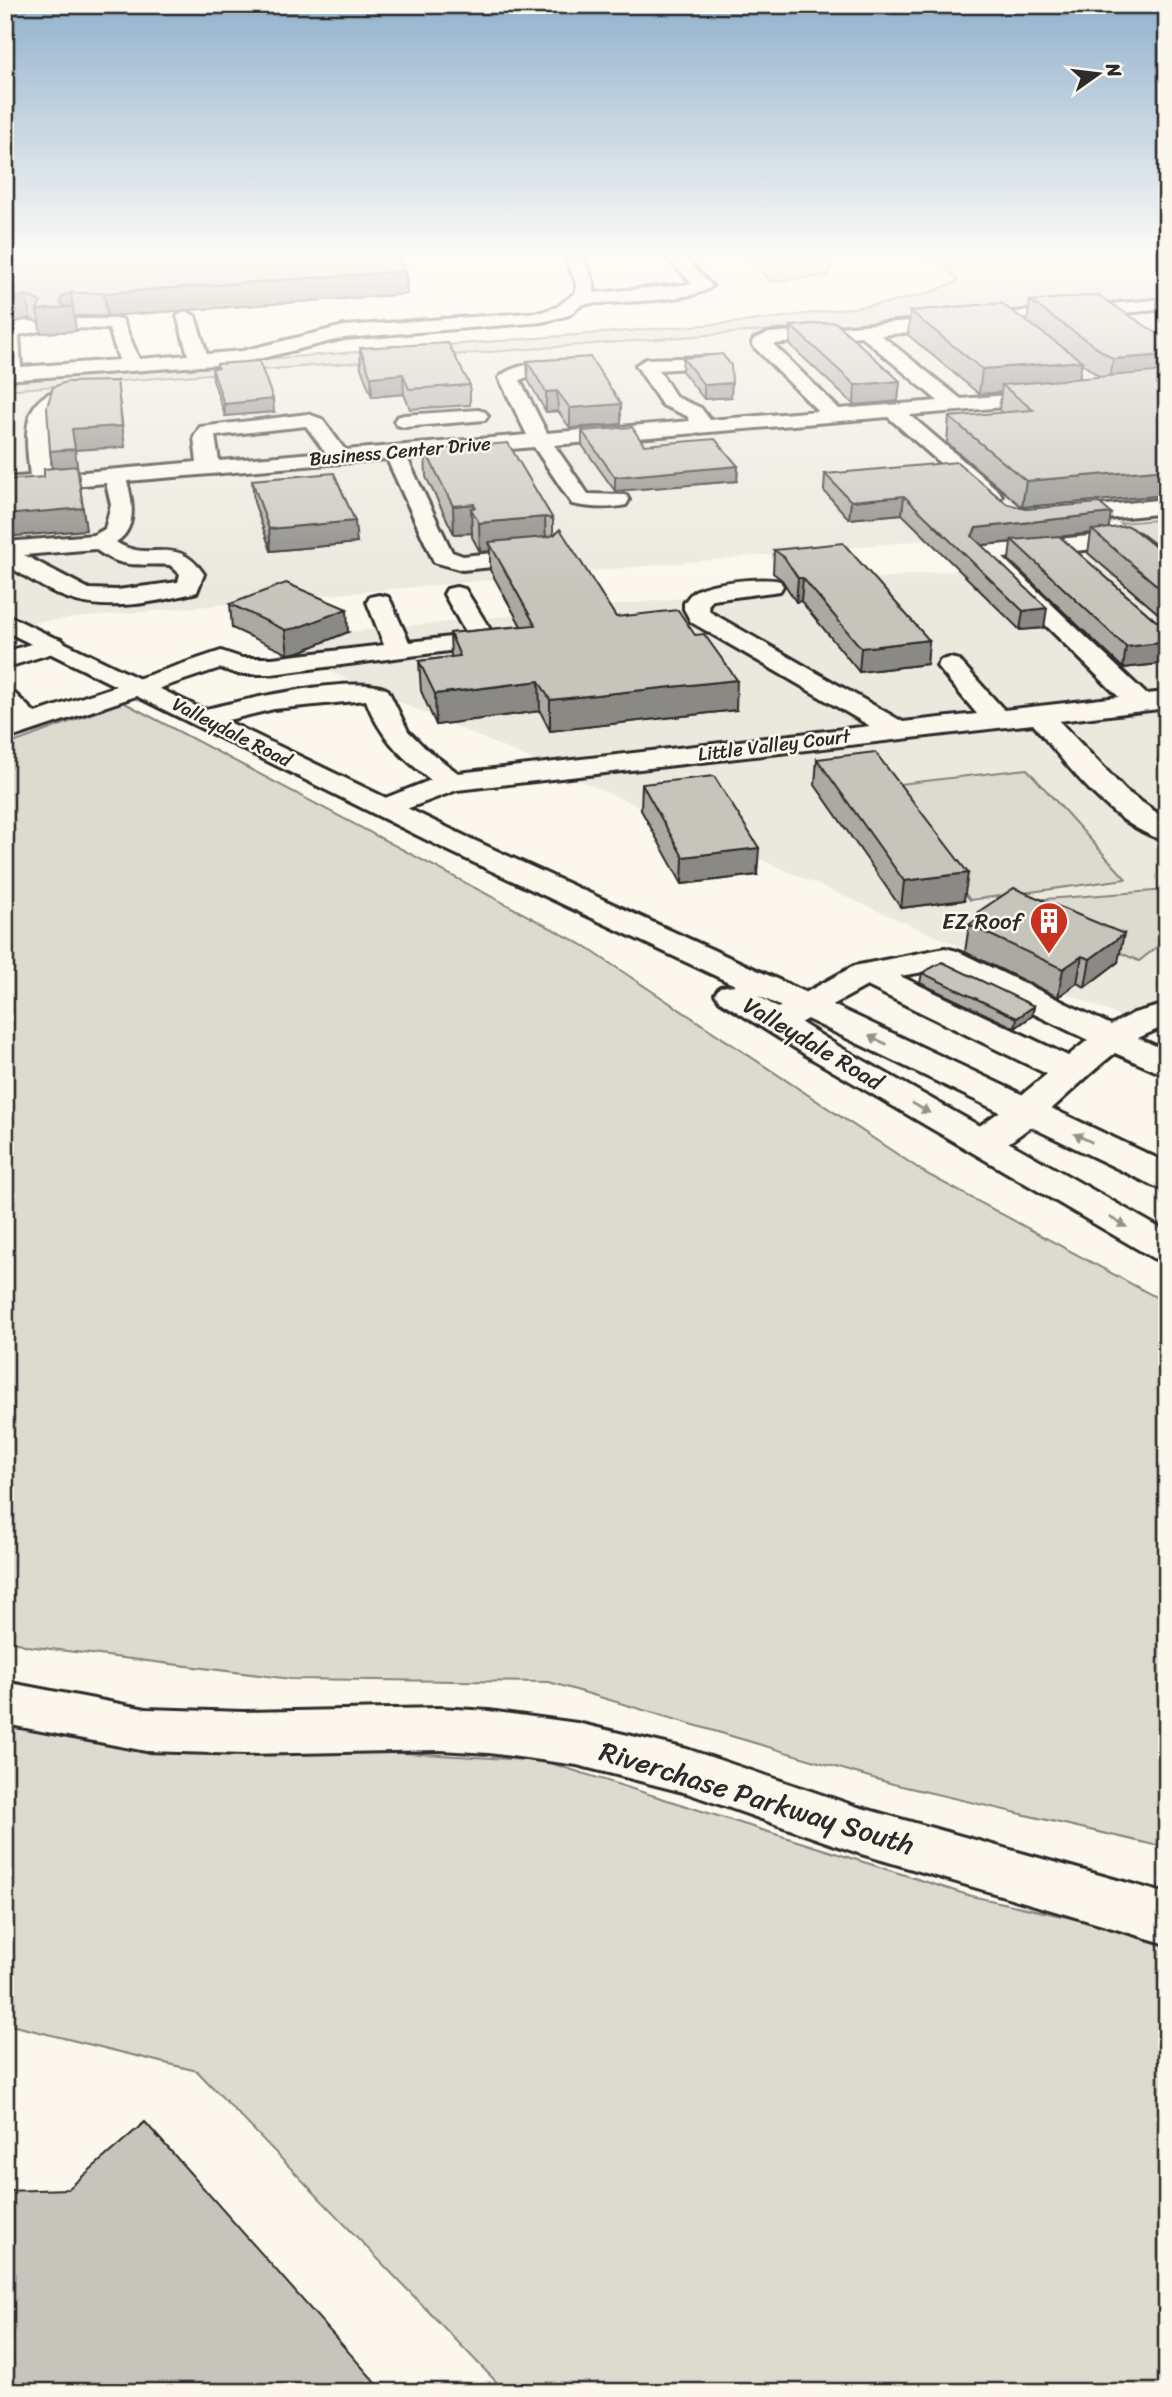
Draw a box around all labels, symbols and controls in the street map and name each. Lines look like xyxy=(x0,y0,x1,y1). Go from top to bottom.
north arrow xyxy=(1064,38,1134,108)
text: N xyxy=(1096,59,1132,81)
street label: Business Center Drive xyxy=(308,427,492,475)
street label: Valleydale Road xyxy=(166,688,299,777)
street label: Little Valley Court xyxy=(696,719,853,771)
building icon: EZ Roof xyxy=(1028,900,1070,955)
place label: EZ Roof xyxy=(942,901,1025,942)
street label: Valleydale Road xyxy=(735,986,893,1103)
one-way arrow xyxy=(868,1034,888,1046)
one-way arrow xyxy=(911,1102,930,1115)
one-way arrow xyxy=(1073,1133,1093,1144)
one-way arrow xyxy=(1108,1216,1127,1228)
street label: Riverchase Parkway South xyxy=(593,1727,921,1869)

